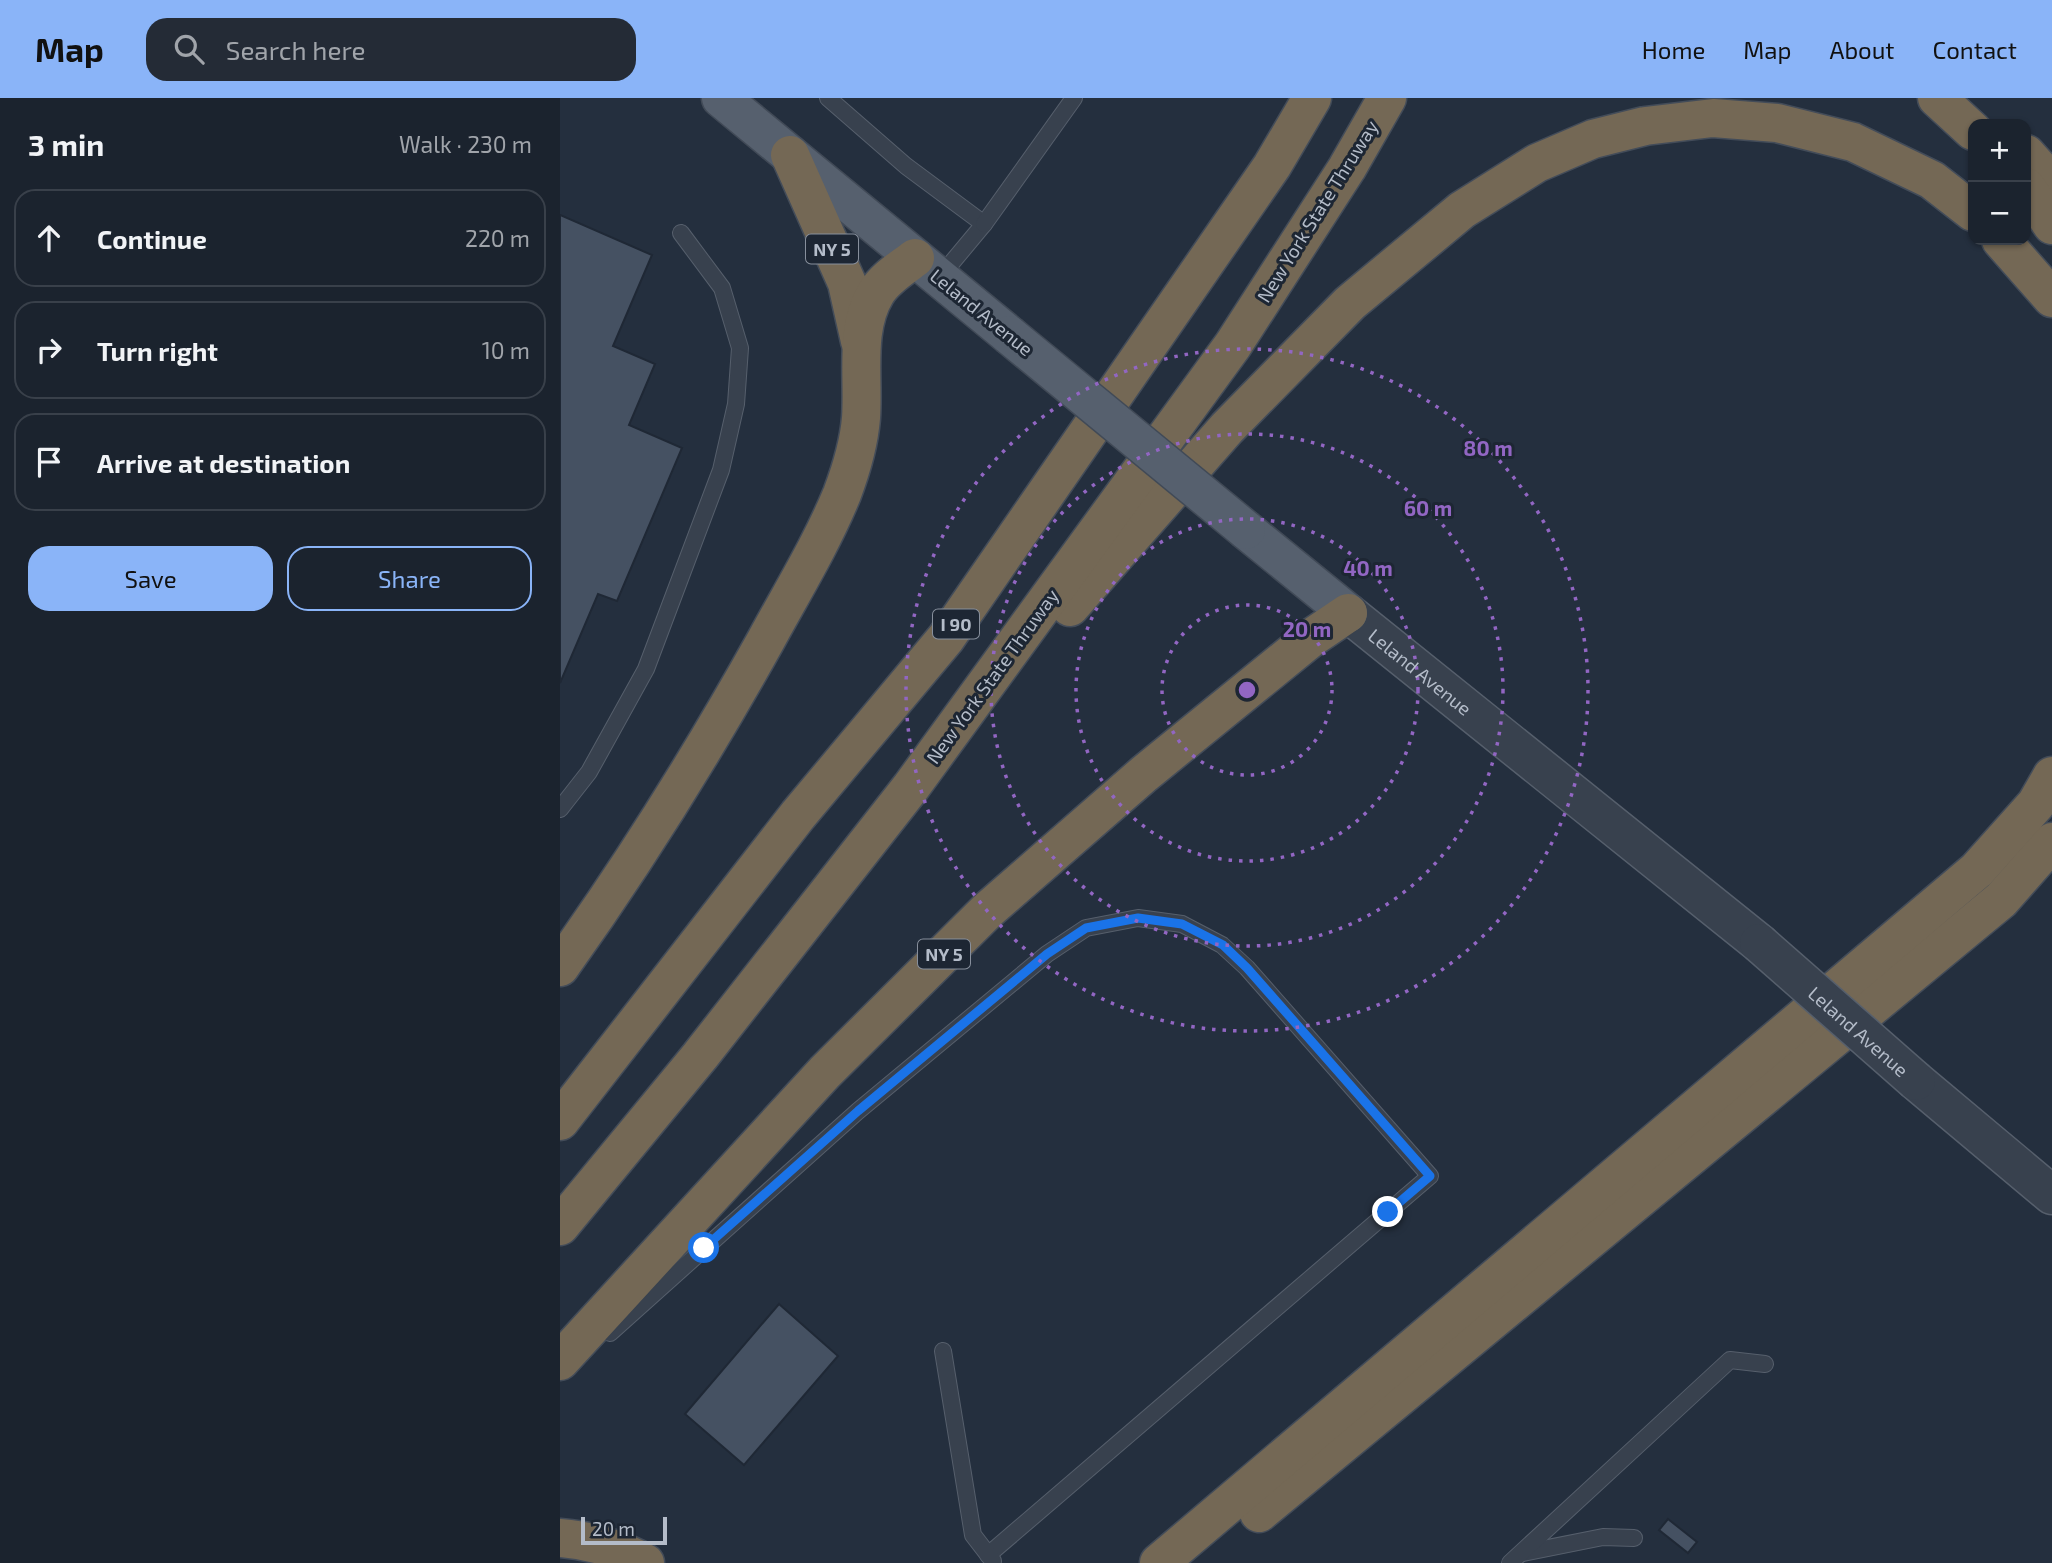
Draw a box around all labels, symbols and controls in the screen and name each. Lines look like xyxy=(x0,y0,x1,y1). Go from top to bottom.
search box xyxy=(146,18,636,81)
text: Map xyxy=(35,29,104,69)
icon: search xyxy=(170,30,208,68)
text: Search here xyxy=(226,34,365,65)
text: Home xyxy=(1642,35,1705,64)
text: Map xyxy=(1743,35,1791,64)
text: About xyxy=(1829,35,1895,64)
text: Contact xyxy=(1933,35,2017,64)
street label: New York State Thruway xyxy=(1252,116,1382,306)
map controls xyxy=(1968,119,2031,245)
button: + xyxy=(1968,119,2031,182)
text: 3 min xyxy=(28,126,104,162)
text: Walk · 230 m xyxy=(399,130,532,158)
button: − xyxy=(1968,182,2031,245)
icon: ahead xyxy=(30,219,68,257)
text: Continue xyxy=(97,223,207,254)
text: 220 m xyxy=(465,224,530,252)
road number: NY 5 xyxy=(806,234,858,264)
street label: Leland Avenue xyxy=(926,264,1038,360)
icon: right xyxy=(30,331,68,369)
text: Turn right xyxy=(97,335,218,366)
text: 10 m xyxy=(482,336,530,364)
text: 80 m xyxy=(1463,435,1513,460)
icon: arrive xyxy=(30,443,68,481)
text: Arrive at destination xyxy=(97,447,350,478)
text: 60 m xyxy=(1404,495,1452,520)
button: Save xyxy=(28,546,273,611)
button: Share xyxy=(287,546,532,611)
text: 40 m xyxy=(1343,555,1393,580)
street label: New York State Thruway xyxy=(921,584,1063,768)
road number: I 90 xyxy=(933,610,979,638)
text: 20 m xyxy=(1283,616,1331,641)
street label: Leland Avenue xyxy=(1364,623,1477,719)
centre of rings xyxy=(1235,678,1259,702)
road number: NY 5 xyxy=(918,940,970,968)
street label: Leland Avenue xyxy=(1804,981,1914,1081)
route end xyxy=(1372,1196,1403,1227)
route start xyxy=(688,1232,719,1263)
scale bar xyxy=(581,1514,667,1546)
text: 20 m xyxy=(592,1517,635,1540)

